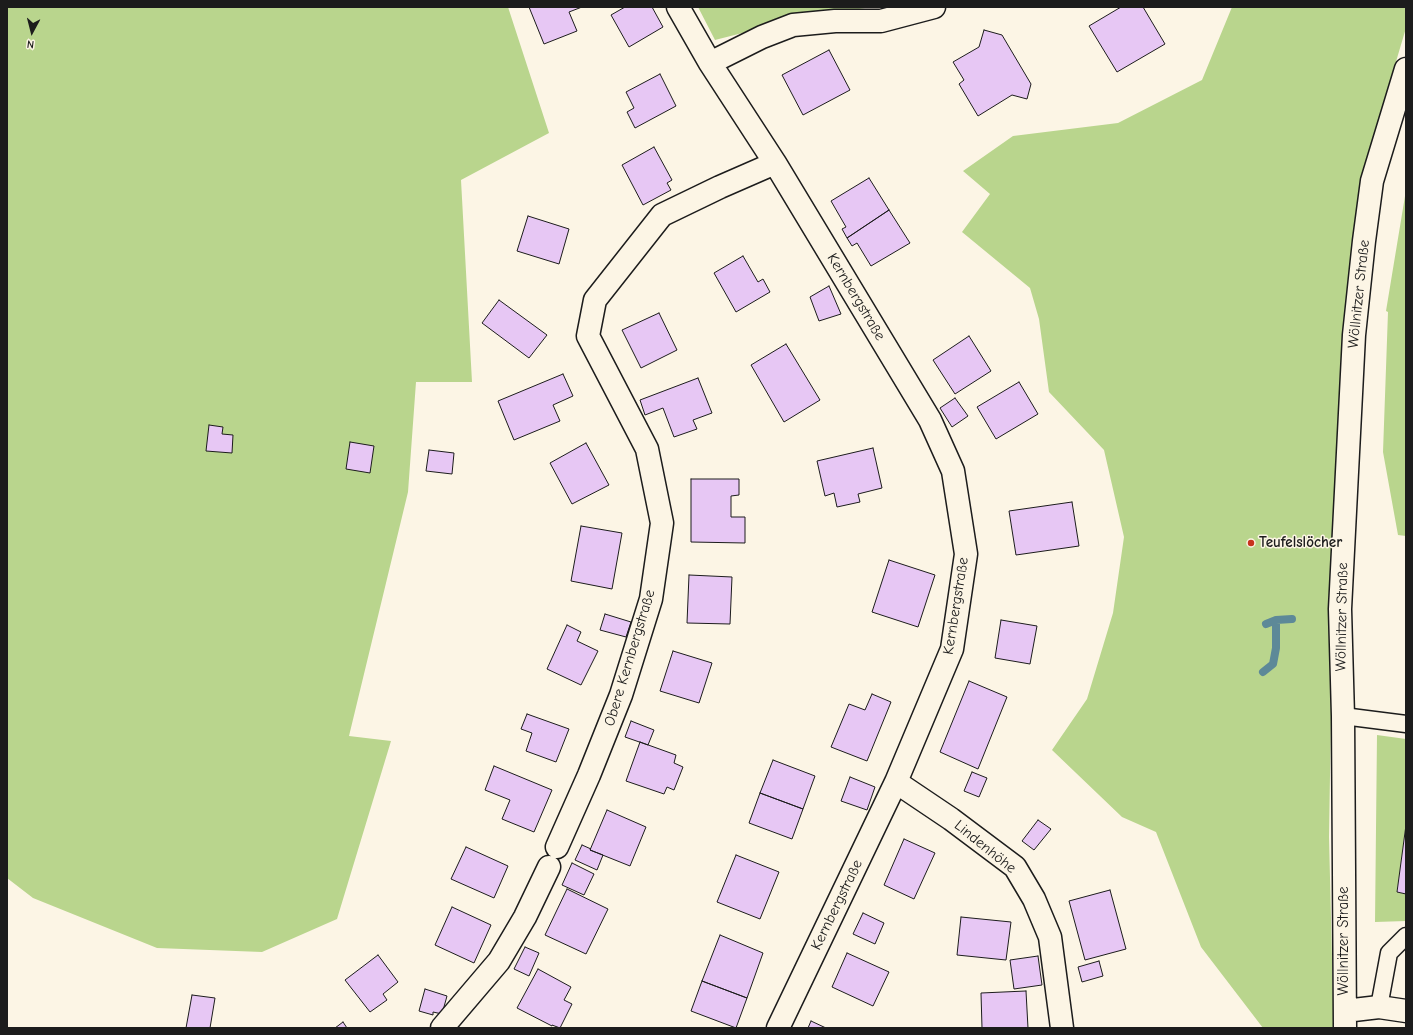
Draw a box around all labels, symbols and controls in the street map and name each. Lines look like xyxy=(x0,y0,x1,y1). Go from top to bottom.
north arrow xyxy=(12,12,52,52)
text: N xyxy=(26,38,35,51)
street label: Wöllnitzer Straße xyxy=(1344,239,1374,349)
street label: Kernbergstraße xyxy=(823,250,889,344)
place label: Teufelslöcher xyxy=(1259,534,1342,552)
marker: Teufelslöcher xyxy=(1246,538,1256,548)
street label: Kernbergstraße xyxy=(939,556,973,656)
street label: Wöllnitzer Straße xyxy=(1332,562,1352,672)
street label: Obere Kernbergstraße xyxy=(601,588,659,728)
street label: Lindenhöhe xyxy=(950,817,1020,877)
street label: Kernbergstraße xyxy=(807,857,867,953)
street label: Wöllnitzer Straße xyxy=(1335,886,1353,996)

